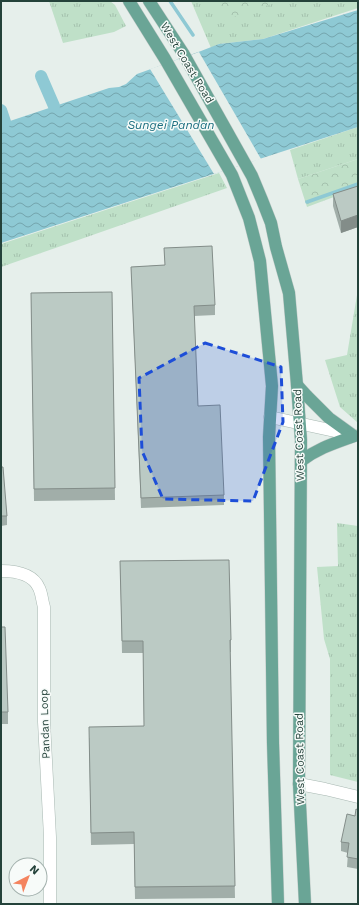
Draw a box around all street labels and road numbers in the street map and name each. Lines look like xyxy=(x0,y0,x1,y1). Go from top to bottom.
street label: West Coast Road xyxy=(158,20,216,106)
street label: West Coast Road xyxy=(291,389,307,481)
street label: Pandan Loop xyxy=(37,689,53,759)
street label: West Coast Road xyxy=(293,713,307,805)

